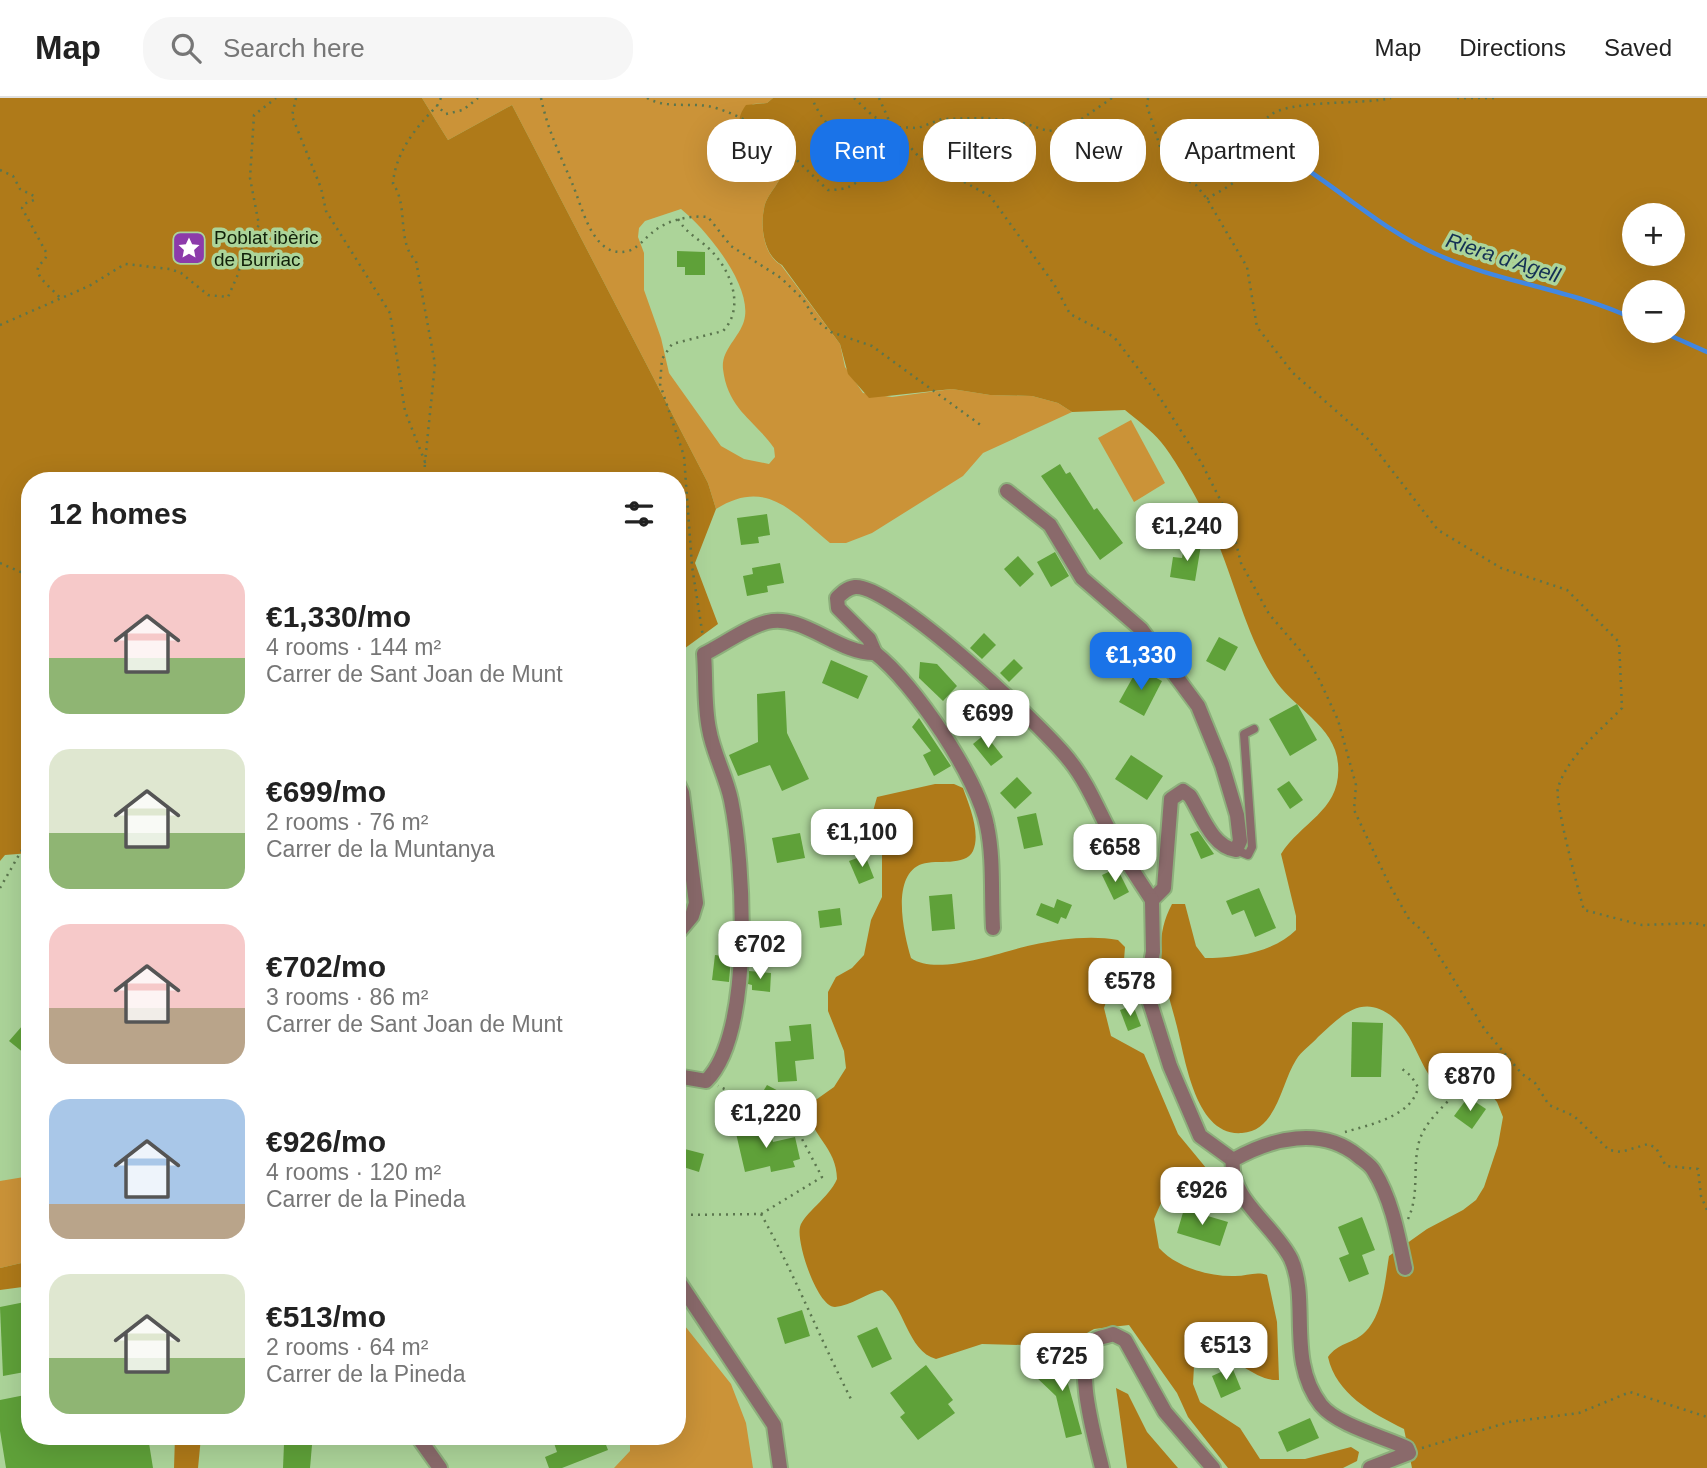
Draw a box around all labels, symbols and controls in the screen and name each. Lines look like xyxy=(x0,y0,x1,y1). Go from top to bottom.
search box xyxy=(143,17,633,80)
text: Map xyxy=(35,29,101,66)
icon: search xyxy=(167,29,205,67)
text: Search here xyxy=(223,33,365,63)
text: Map xyxy=(1375,34,1421,61)
text: Directions xyxy=(1459,34,1566,61)
text: Saved xyxy=(1604,34,1672,61)
chip: Buy xyxy=(707,119,796,182)
chip: Rent xyxy=(810,119,909,182)
chip: Filters xyxy=(923,119,1036,182)
chip: New xyxy=(1050,119,1146,182)
chip: Apartment xyxy=(1160,119,1319,182)
map controls xyxy=(1622,203,1685,343)
button: + xyxy=(1622,203,1685,266)
place label: Poblat ibèric de Burriac xyxy=(214,227,319,270)
water label: Riera d'Agell xyxy=(1443,228,1564,287)
place icon: Poblat ibèric de Burriac xyxy=(170,229,208,267)
button: − xyxy=(1622,280,1685,343)
icon: filters xyxy=(620,495,658,533)
text: 12 homes xyxy=(49,497,187,530)
pin: €1,240 xyxy=(1130,504,1244,563)
text: €1,240 xyxy=(1152,513,1222,539)
text: €1,330/mo xyxy=(266,600,411,633)
icon: home xyxy=(105,602,189,686)
pin: €1,330 xyxy=(1084,632,1198,692)
text: 4 rooms · 144 m² xyxy=(266,634,441,660)
text: €1,330 xyxy=(1106,642,1176,668)
text: Carrer de Sant Joan de Munt xyxy=(266,661,563,687)
pin: €699 xyxy=(947,690,1029,750)
text: €699 xyxy=(962,700,1014,726)
text: €699/mo xyxy=(266,775,386,808)
icon: home xyxy=(105,777,189,861)
text: 2 rooms · 76 m² xyxy=(266,809,428,835)
pin: €1,100 xyxy=(805,810,919,869)
text: €1,100 xyxy=(827,819,897,845)
pin: €658 xyxy=(1074,824,1156,884)
text: €658 xyxy=(1089,834,1141,860)
text: Carrer de la Muntanya xyxy=(266,836,495,862)
pin: €702 xyxy=(719,922,801,981)
text: €702 xyxy=(734,931,786,957)
text: €702/mo xyxy=(266,950,386,983)
icon: home xyxy=(105,952,189,1036)
pin: €578 xyxy=(1089,958,1171,1018)
text: €578 xyxy=(1104,968,1156,994)
text: 3 rooms · 86 m² xyxy=(266,984,428,1010)
text: Carrer de Sant Joan de Munt xyxy=(266,1011,563,1037)
pin: €870 xyxy=(1429,1054,1511,1113)
text: €870 xyxy=(1444,1063,1496,1089)
pin: €1,220 xyxy=(709,1090,823,1150)
text: €1,220 xyxy=(731,1100,801,1126)
text: €926/mo xyxy=(266,1125,386,1158)
icon: home xyxy=(105,1127,189,1211)
text: 4 rooms · 120 m² xyxy=(266,1159,441,1185)
pin: €926 xyxy=(1161,1168,1243,1227)
text: €926 xyxy=(1176,1177,1228,1203)
text: Carrer de la Pineda xyxy=(266,1186,465,1212)
text: €513/mo xyxy=(266,1300,386,1333)
icon: home xyxy=(105,1302,189,1386)
pin: €513 xyxy=(1185,1322,1267,1382)
text: €513 xyxy=(1200,1332,1252,1358)
text: 2 rooms · 64 m² xyxy=(266,1334,428,1360)
pin: €725 xyxy=(1021,1334,1103,1393)
text: €725 xyxy=(1036,1343,1088,1369)
text: Carrer de la Pineda xyxy=(266,1361,465,1387)

